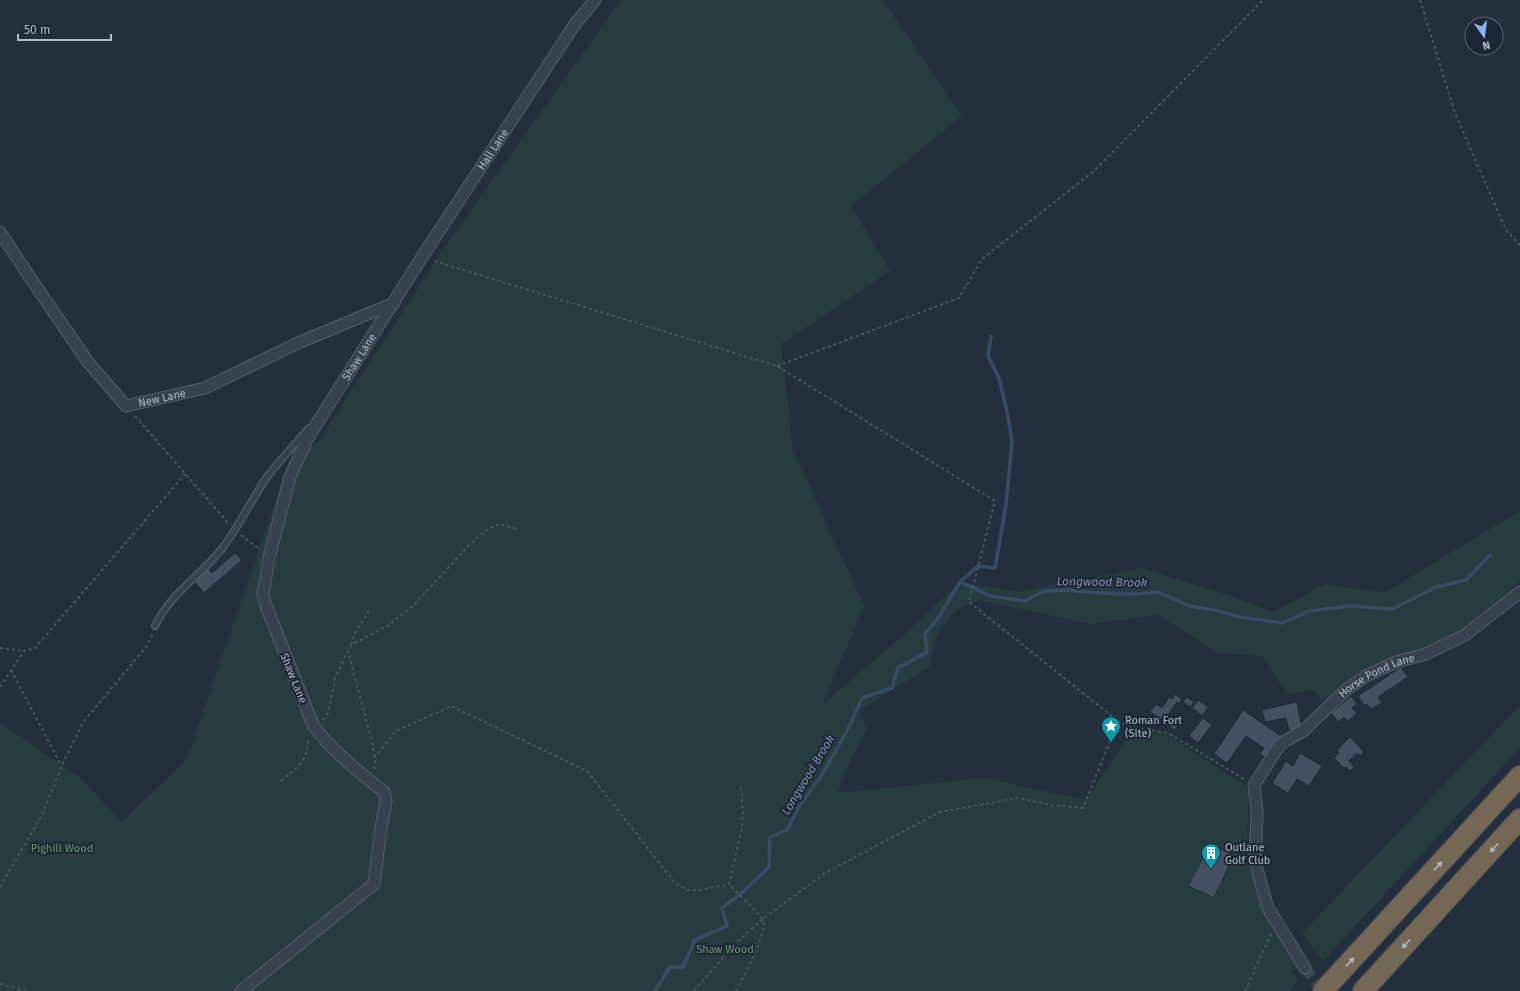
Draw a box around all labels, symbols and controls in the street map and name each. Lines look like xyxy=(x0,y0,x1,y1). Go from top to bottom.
scale bar xyxy=(18,16,111,42)
north arrow xyxy=(1464,16,1504,56)
text: 50 m xyxy=(24,23,50,37)
text: N xyxy=(1481,38,1491,52)
street label: Hall Lane xyxy=(475,127,511,173)
street label: Shaw Lane xyxy=(340,331,379,383)
street label: New Lane xyxy=(137,387,187,410)
water label: Longwood Brook xyxy=(1056,574,1148,590)
street label: Shaw Lane xyxy=(278,651,309,705)
street label: Horse Pond Lane xyxy=(1336,651,1416,700)
place label: Roman Fort (Site) xyxy=(1125,714,1182,740)
place icon: Roman Fort (Site) xyxy=(1100,715,1122,743)
water label: Longwood Brook xyxy=(779,732,838,818)
place label: Outlane Golf Club xyxy=(1225,841,1270,867)
park label: Pighill Wood xyxy=(31,842,93,855)
building icon: Outlane Golf Club xyxy=(1200,842,1222,870)
one-way arrow xyxy=(1489,843,1498,853)
one-way arrow xyxy=(1433,861,1442,872)
one-way arrow xyxy=(1401,939,1411,949)
park label: Shaw Wood xyxy=(696,943,754,956)
one-way arrow xyxy=(1345,957,1355,967)

